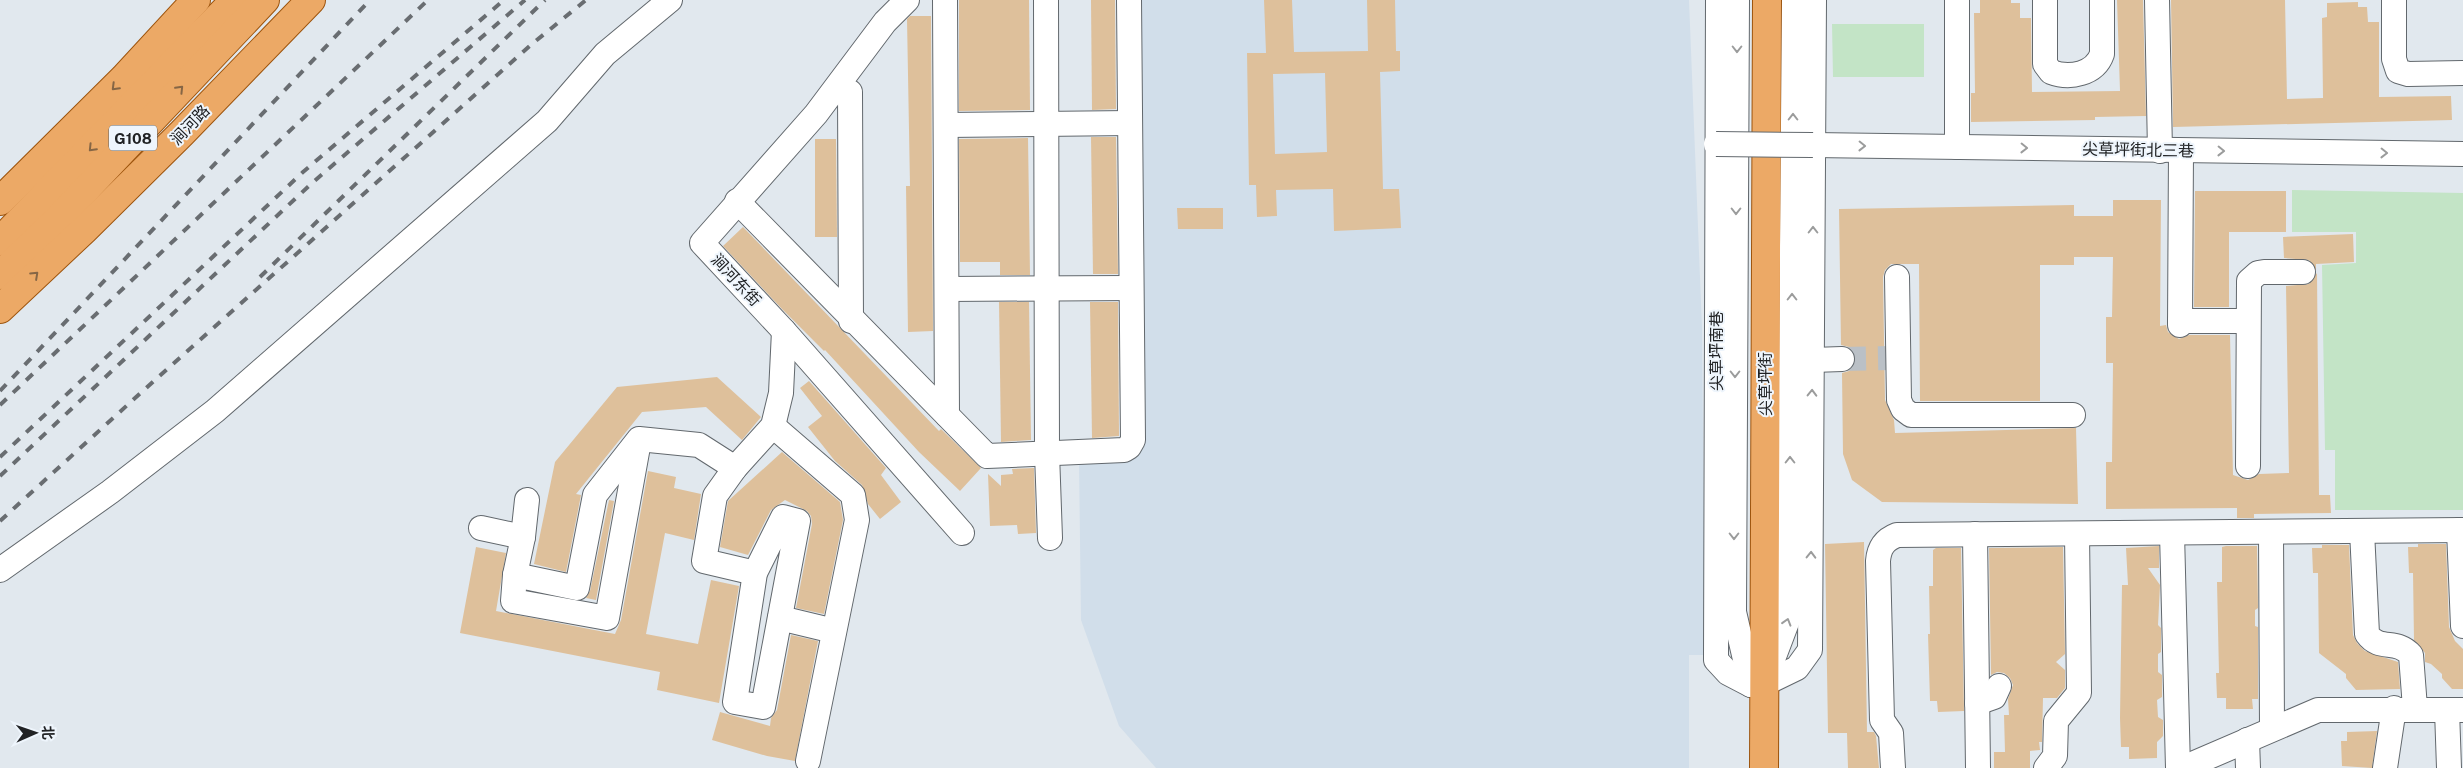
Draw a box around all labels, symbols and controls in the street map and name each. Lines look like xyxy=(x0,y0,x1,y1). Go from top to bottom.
one-way arrow xyxy=(1732,45,1742,53)
one-way arrow xyxy=(112,81,121,90)
one-way arrow xyxy=(174,86,183,95)
street label: 涧河路 xyxy=(166,101,214,149)
one-way arrow xyxy=(1788,113,1798,121)
road number: G108 xyxy=(109,126,157,150)
one-way arrow xyxy=(1858,140,1866,151)
street label: 尖草坪街北三巷 xyxy=(2082,140,2194,160)
one-way arrow xyxy=(89,142,98,151)
one-way arrow xyxy=(2020,143,2028,154)
one-way arrow xyxy=(2218,146,2226,156)
one-way arrow xyxy=(2380,148,2388,158)
one-way arrow xyxy=(1731,208,1741,215)
one-way arrow xyxy=(1808,226,1818,234)
street label: 涧河东街 xyxy=(707,250,765,310)
one-way arrow xyxy=(30,272,39,281)
one-way arrow xyxy=(1787,293,1797,301)
street label: 尖草坪南巷 xyxy=(1707,311,1726,391)
street label: 尖草坪街 xyxy=(1756,352,1775,416)
one-way arrow xyxy=(1730,370,1740,378)
one-way arrow xyxy=(1807,388,1817,396)
one-way arrow xyxy=(1785,456,1796,464)
one-way arrow xyxy=(1729,532,1739,540)
one-way arrow xyxy=(1805,551,1816,559)
one-way arrow xyxy=(1781,618,1791,627)
north arrow xyxy=(10,708,60,758)
text: 北 xyxy=(40,725,56,740)

